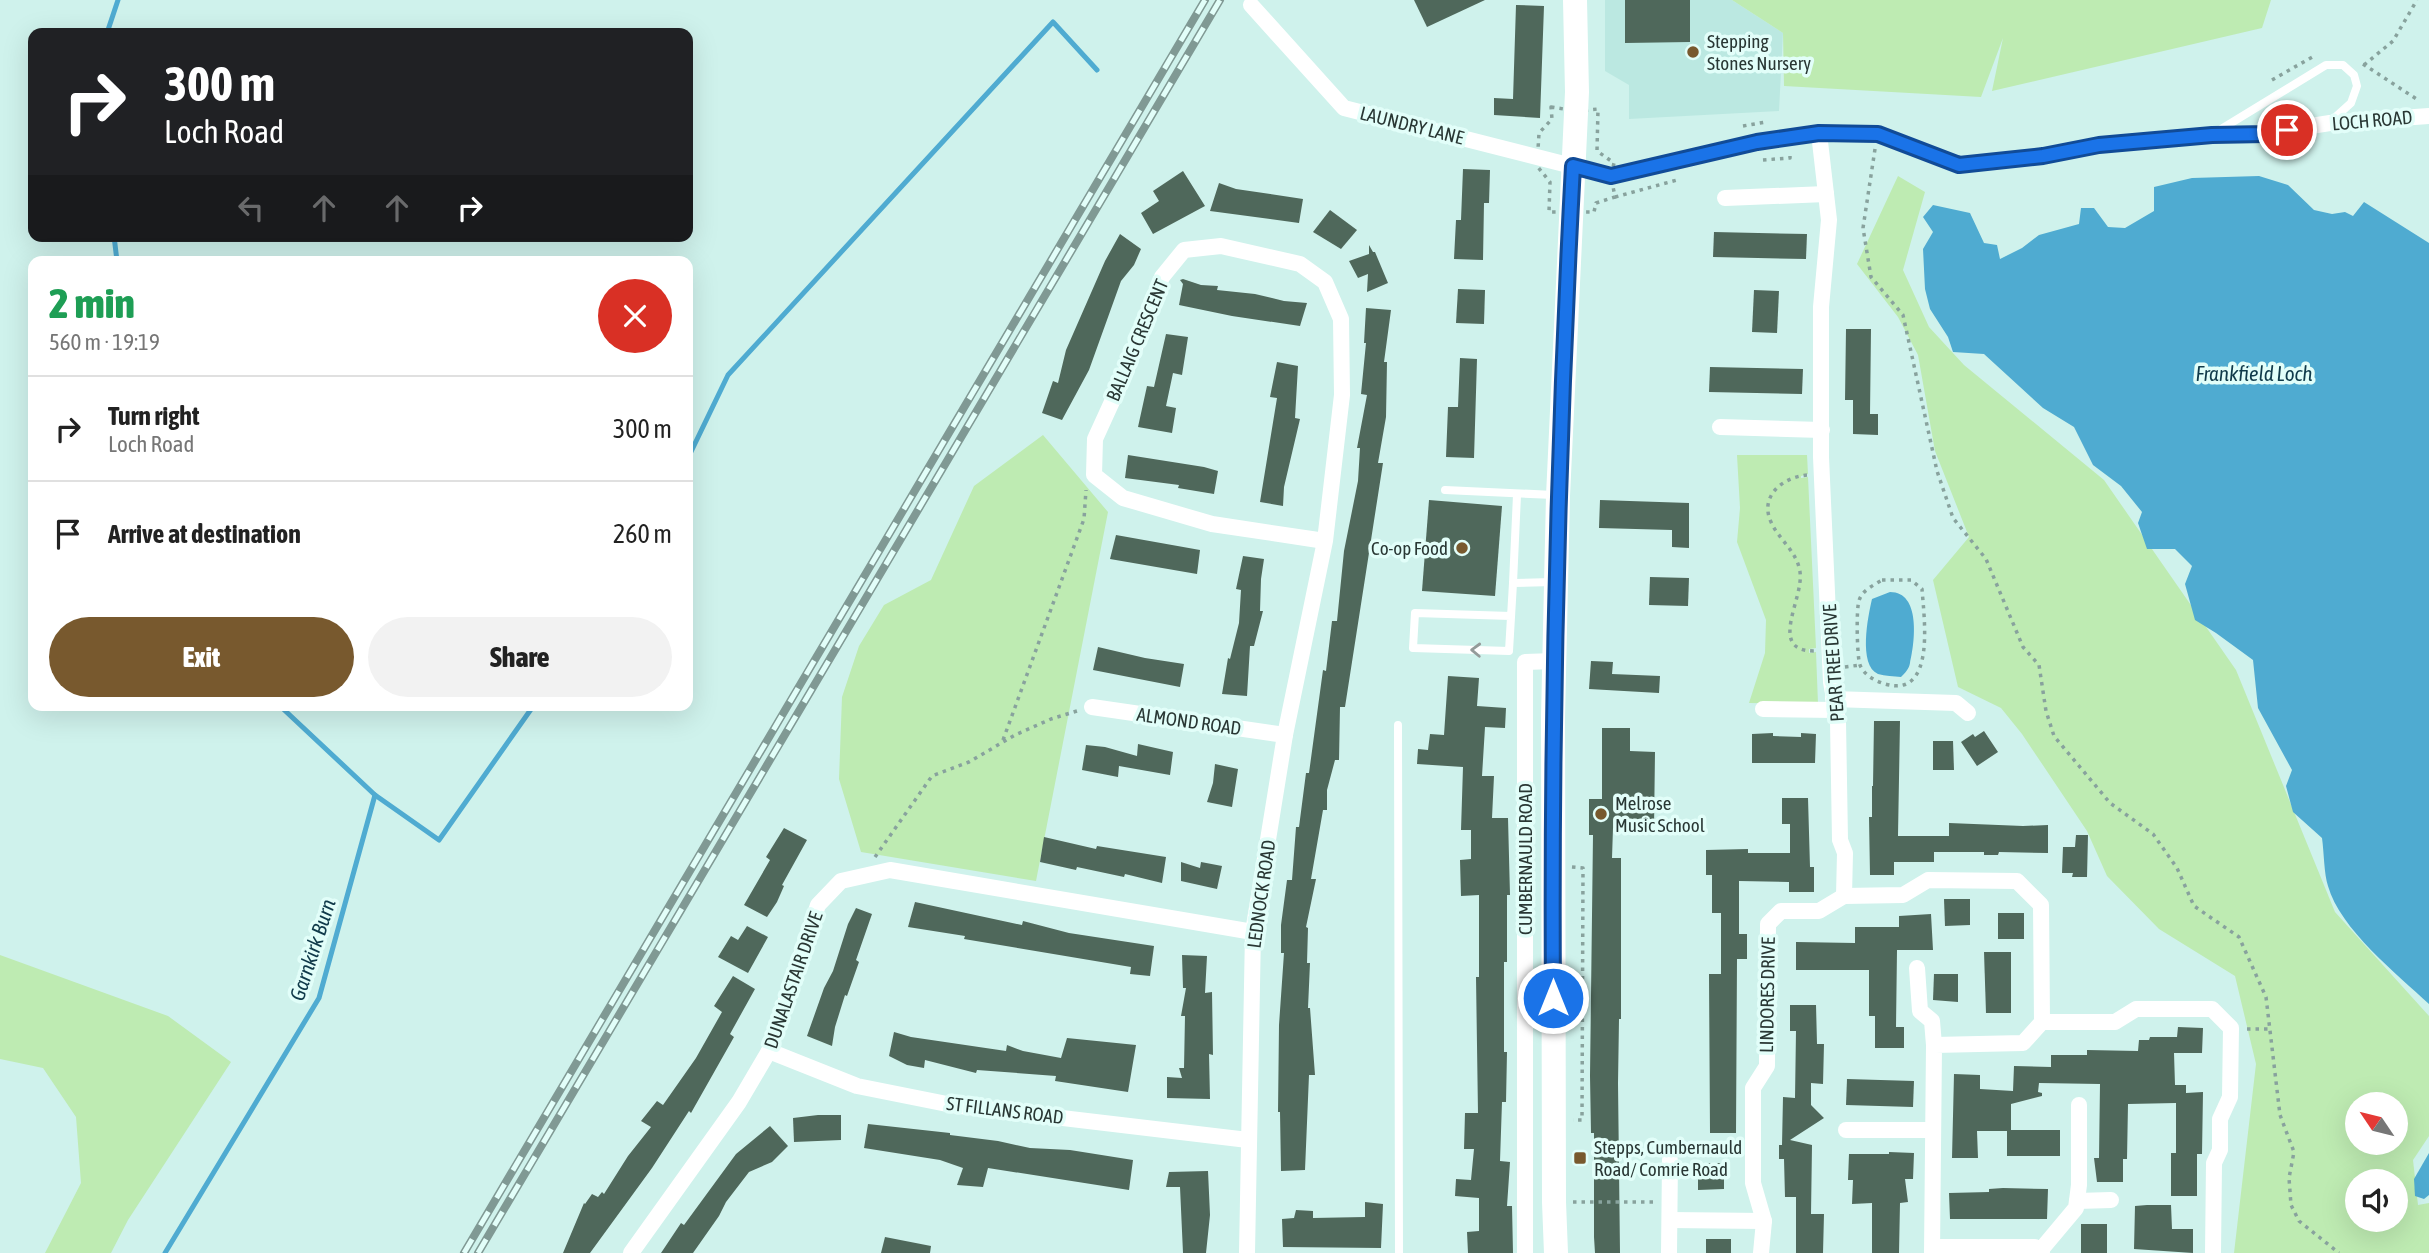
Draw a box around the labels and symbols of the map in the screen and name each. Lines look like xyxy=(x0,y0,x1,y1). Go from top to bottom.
place label: Stepping Stones Nursery xyxy=(1707,30,1811,74)
marker: Stepping Stones Nursery xyxy=(1685,44,1701,60)
pin xyxy=(2257,100,2317,160)
street label: LAUNDRY LANE xyxy=(1358,101,1466,149)
street label: LOCH ROAD xyxy=(2331,106,2413,134)
street label: BALLAIG CRESCENT xyxy=(1101,275,1173,404)
water label: Frankfield Loch xyxy=(2196,361,2313,385)
place label: Co-op Food xyxy=(1371,537,1448,559)
marker: Co-op Food xyxy=(1454,540,1470,556)
street label: PEAR TREE DRIVE xyxy=(1818,603,1848,723)
one-way arrow xyxy=(1470,643,1481,658)
street label: ALMOND ROAD xyxy=(1135,703,1243,739)
street label: CUMBERNAULD ROAD xyxy=(1514,783,1536,935)
place label: Melrose Music School xyxy=(1615,792,1705,836)
marker: Melrose Music School xyxy=(1593,806,1609,822)
street label: LEDNOCK ROAD xyxy=(1243,838,1279,950)
water label: Garnkirk Burn xyxy=(284,896,340,1004)
street label: DUNALASTAIR DRIVE xyxy=(759,909,827,1051)
street label: LINDORES DRIVE xyxy=(1755,937,1779,1053)
position arrow xyxy=(1516,961,1590,1035)
street label: ST FILLANS ROAD xyxy=(945,1092,1065,1128)
north arrow xyxy=(2345,1092,2408,1155)
place label: Stepps, Cumbernauld Road/ Comrie Road xyxy=(1594,1136,1742,1180)
marker: Stepps, Cumbernauld Road/ Comrie Road xyxy=(1572,1150,1588,1166)

